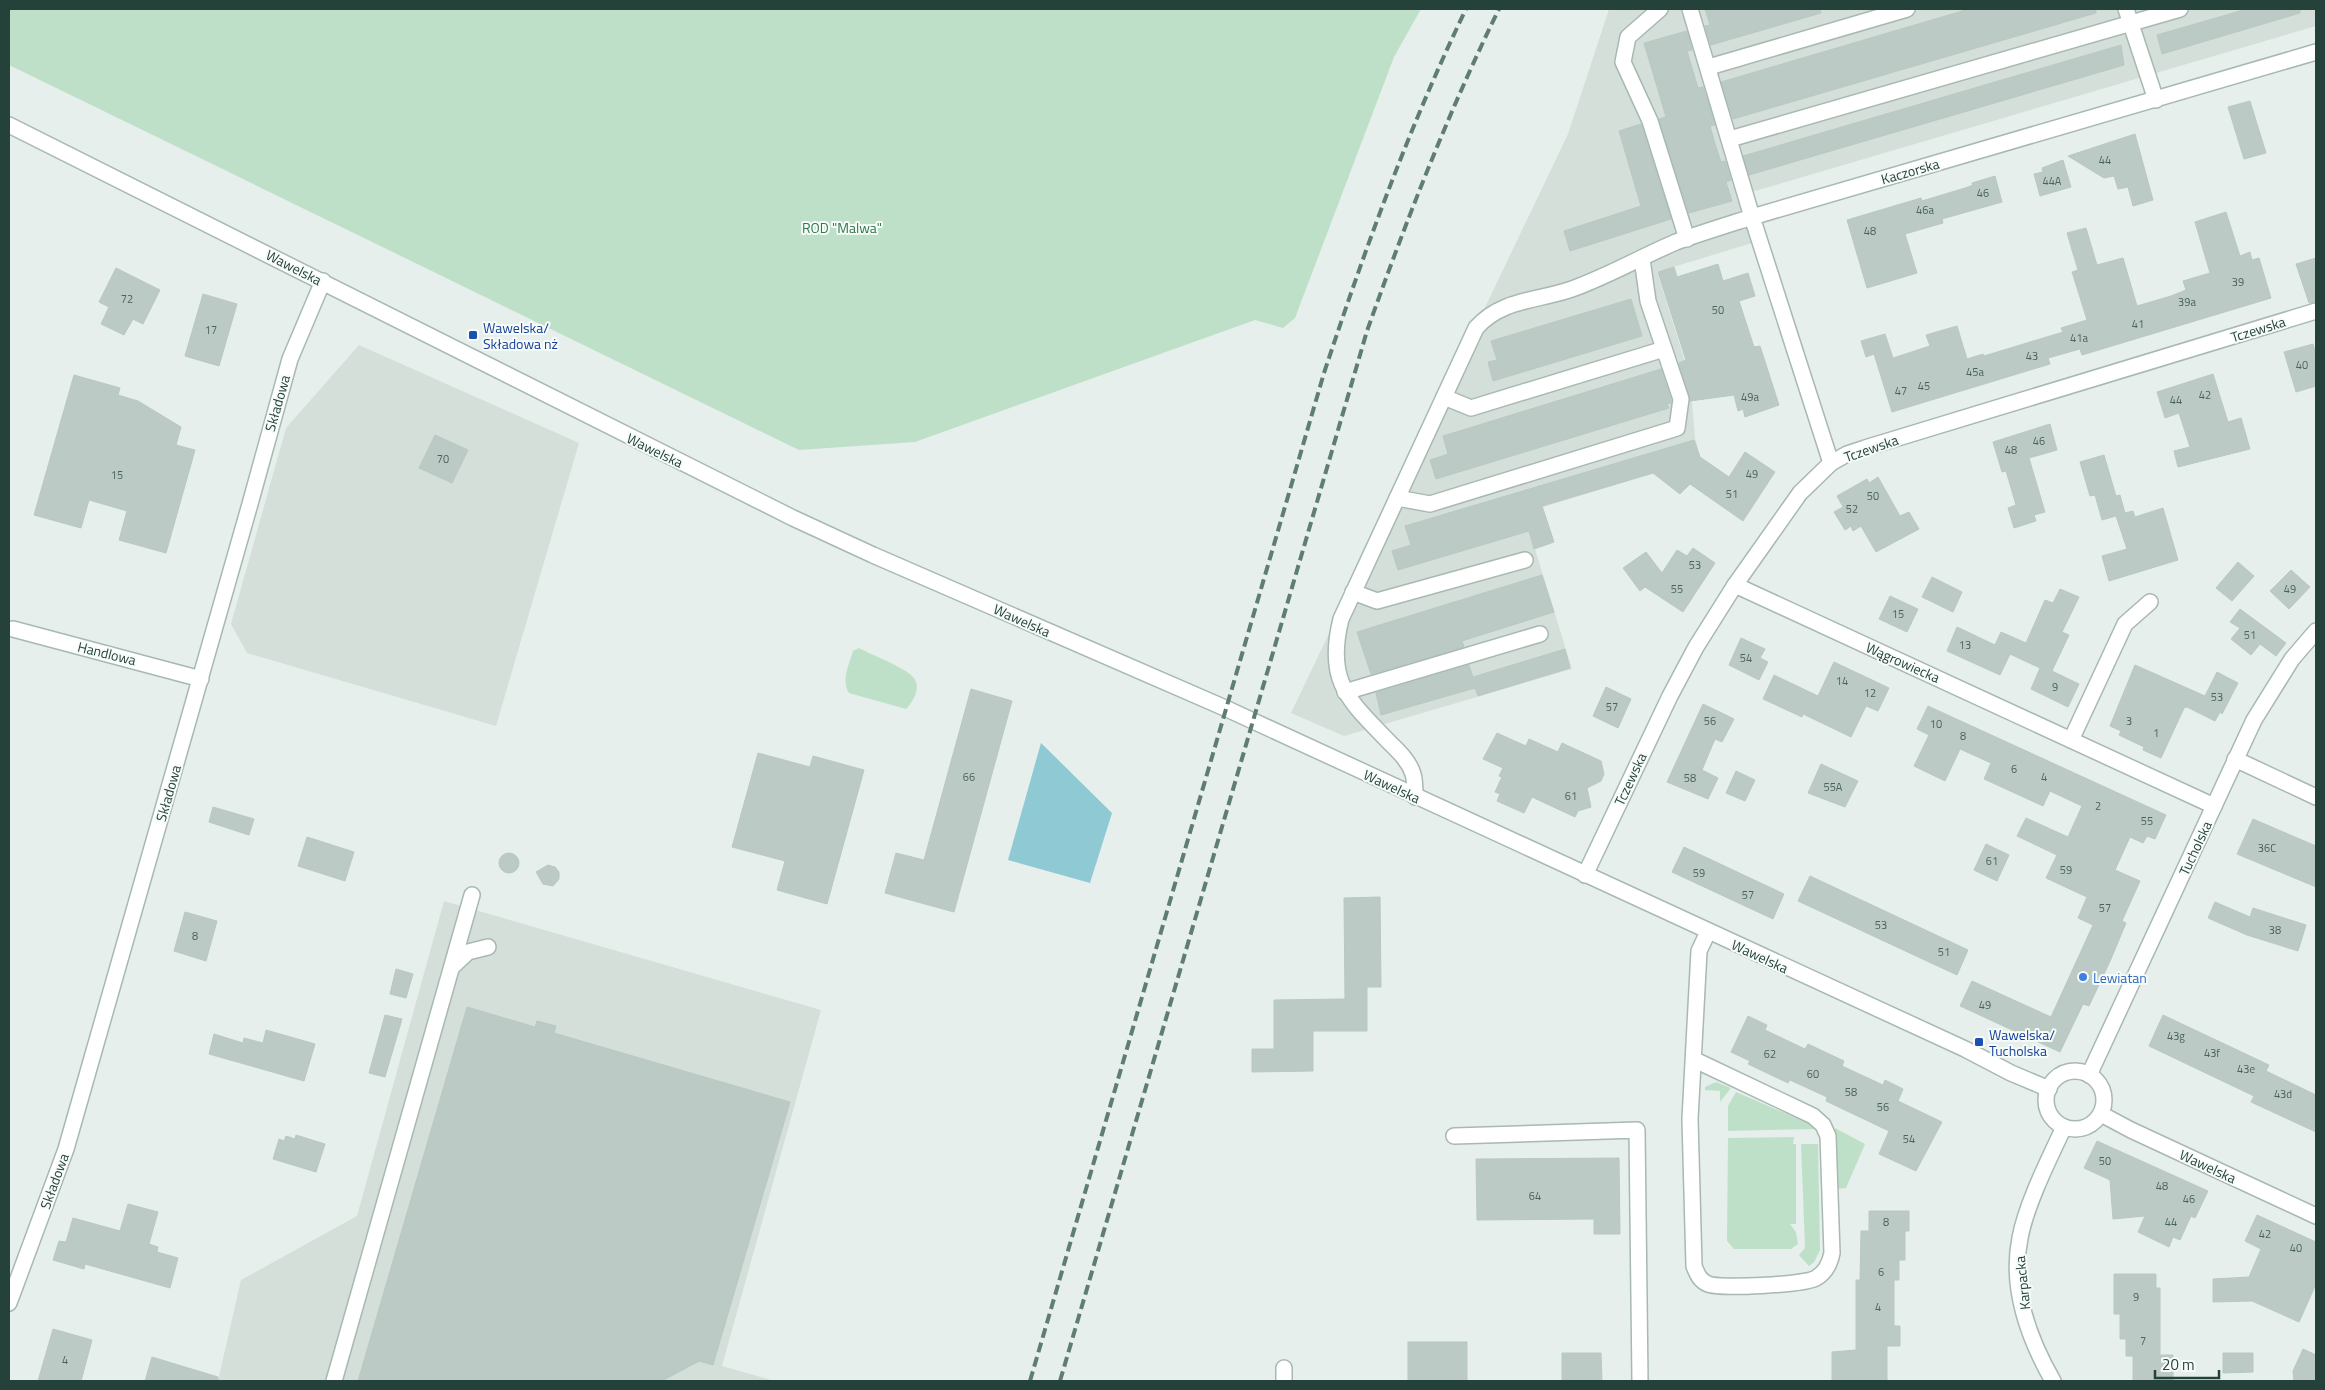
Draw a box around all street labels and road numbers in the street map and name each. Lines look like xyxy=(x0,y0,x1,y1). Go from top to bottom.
street label: Kaczorska xyxy=(1878,153,1942,189)
street label: Wawelska xyxy=(262,244,326,290)
street label: Tczewska xyxy=(2228,311,2288,347)
street label: Składowa xyxy=(259,372,295,434)
street label: Wawelska xyxy=(623,427,687,473)
street label: Tczewska xyxy=(1841,429,1901,467)
street label: Wawelska xyxy=(990,598,1054,642)
street label: Handlowa xyxy=(76,636,138,670)
street label: Wągrowiecka xyxy=(1863,636,1943,688)
street label: Tczewska xyxy=(1609,749,1651,809)
street label: Składowa xyxy=(150,762,186,824)
street label: Wawelska xyxy=(1360,764,1424,808)
street label: Tucholska xyxy=(2173,817,2217,879)
street label: Wawelska xyxy=(1728,934,1792,978)
street label: Wawelska xyxy=(2176,1144,2240,1188)
street label: Składowa xyxy=(34,1150,74,1212)
street label: Karpacka xyxy=(2009,1255,2035,1311)

